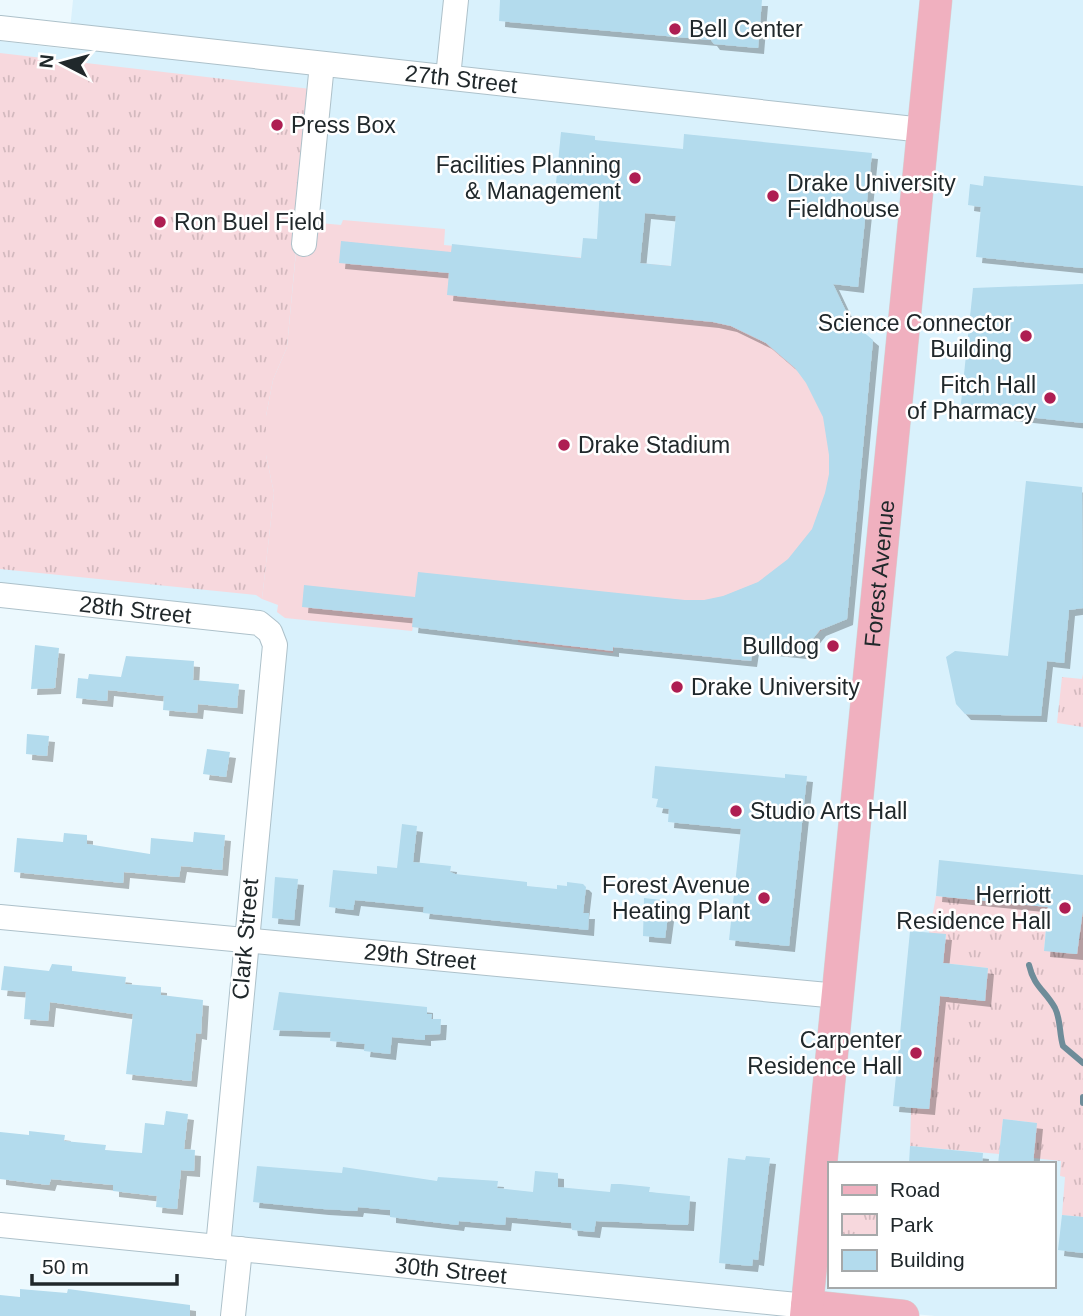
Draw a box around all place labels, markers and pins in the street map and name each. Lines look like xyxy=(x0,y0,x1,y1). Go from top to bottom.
place label: Bell Center xyxy=(689,16,803,42)
marker: Bell Center xyxy=(667,21,683,37)
place label: Press Box xyxy=(291,112,396,138)
marker: Press Box xyxy=(269,117,285,133)
place label: Facilities Planning & Management xyxy=(436,152,622,204)
marker: Facilities Planning & Management xyxy=(627,170,643,186)
place label: Drake University Fieldhouse xyxy=(787,170,956,222)
marker: Drake University Fieldhouse xyxy=(765,188,781,204)
place label: Ron Buel Field xyxy=(174,209,325,235)
marker: Ron Buel Field xyxy=(152,214,168,230)
place label: Science Connector Building xyxy=(818,310,1012,362)
marker: Science Connector Building xyxy=(1018,328,1034,344)
place label: Fitch Hall of Pharmacy xyxy=(907,372,1036,424)
marker: Fitch Hall of Pharmacy xyxy=(1042,390,1058,406)
place label: Drake Stadium xyxy=(578,432,730,458)
marker: Drake Stadium xyxy=(556,437,572,453)
place label: Bulldog xyxy=(742,633,819,659)
marker: Bulldog xyxy=(825,638,841,654)
place label: Drake University xyxy=(691,674,860,700)
marker: Drake University xyxy=(669,679,685,695)
place label: Studio Arts Hall xyxy=(750,798,907,824)
marker: Studio Arts Hall xyxy=(728,803,744,819)
place label: Forest Avenue Heating Plant xyxy=(602,872,751,924)
place label: Herriott Residence Hall xyxy=(896,882,1052,934)
marker: Forest Avenue Heating Plant xyxy=(756,890,772,906)
marker: Herriott Residence Hall xyxy=(1057,900,1073,916)
place label: Carpenter Residence Hall xyxy=(747,1027,902,1079)
marker: Carpenter Residence Hall xyxy=(908,1045,924,1061)

